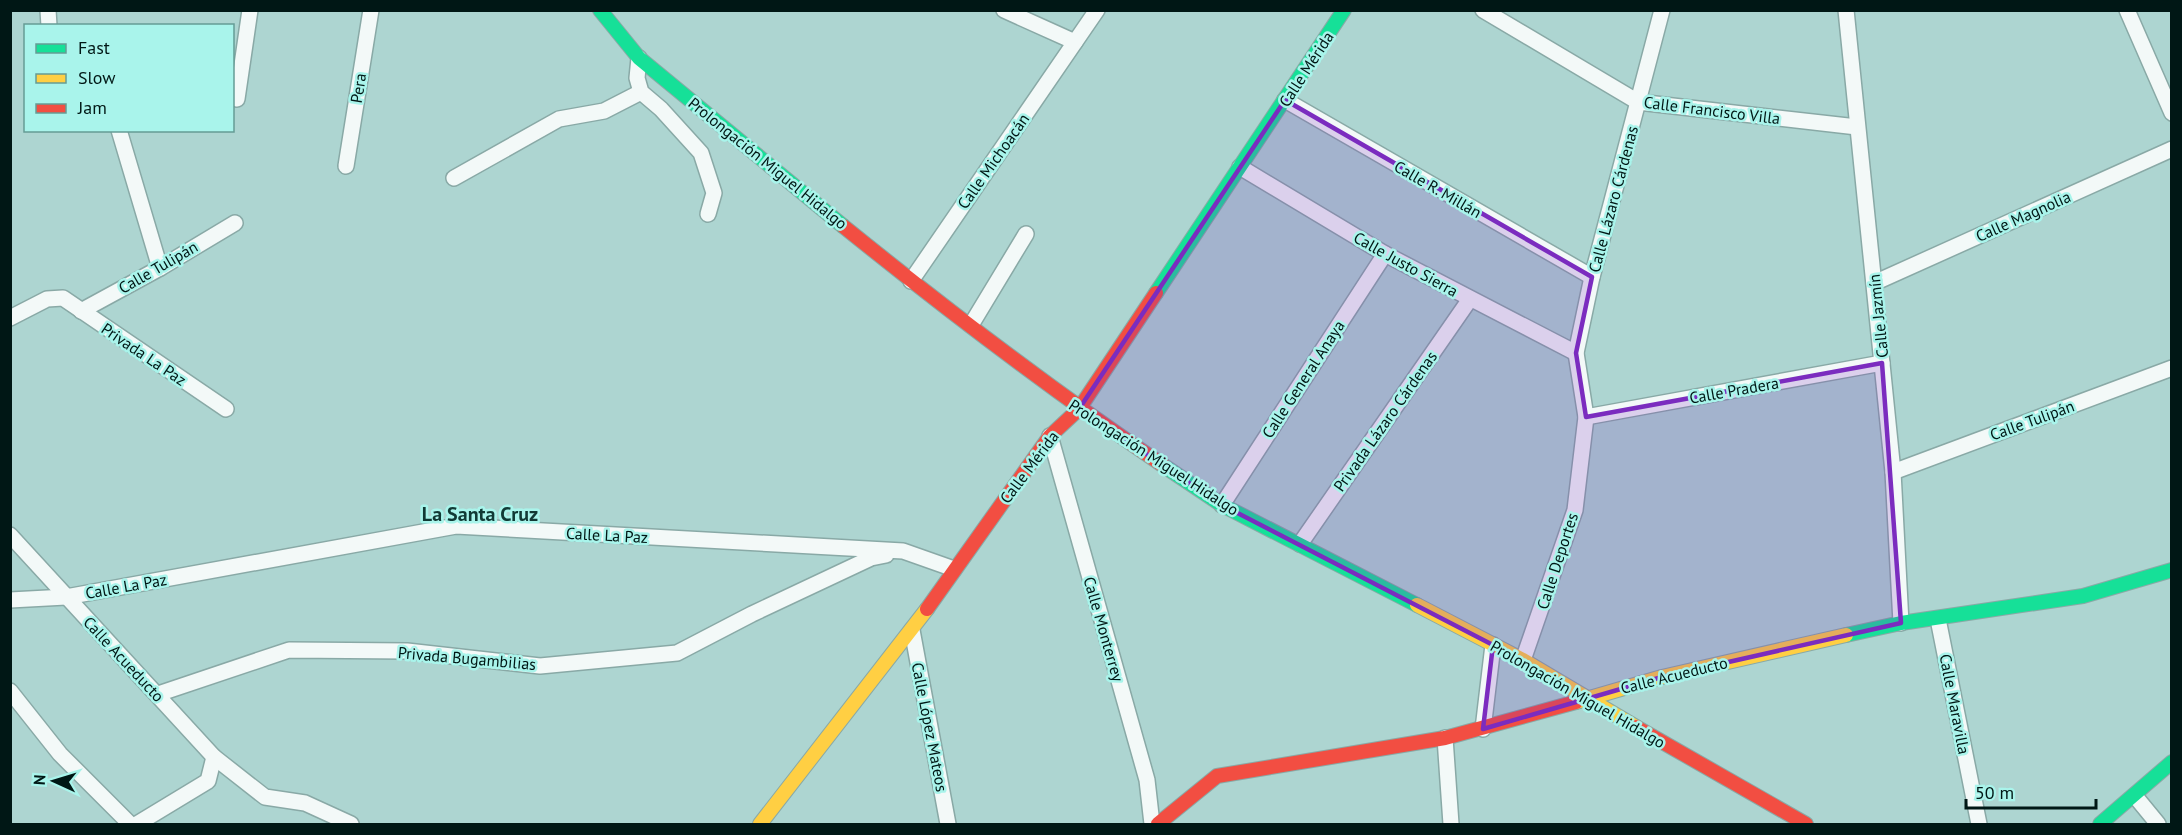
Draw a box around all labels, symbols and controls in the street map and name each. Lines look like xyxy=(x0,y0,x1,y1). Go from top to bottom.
legend xyxy=(24,24,234,132)
street label: Calle Mérida xyxy=(1274,28,1338,110)
text: Fast xyxy=(78,36,110,59)
text: Slow xyxy=(78,66,116,89)
street label: Pera xyxy=(346,72,370,104)
street label: Calle Francisco Villa xyxy=(1643,92,1781,128)
street label: Prolongación Miguel Hidalgo xyxy=(684,93,852,233)
text: Jam xyxy=(77,96,107,119)
street label: Calle Michoacán xyxy=(953,109,1033,213)
street label: Calle Lázaro Cárdenas xyxy=(1584,123,1642,274)
street label: Calle R. Millán xyxy=(1391,156,1485,222)
street label: Calle Magnolia xyxy=(1972,186,2074,246)
street label: Calle Justo Sierra xyxy=(1350,227,1462,301)
street label: Calle Tulipán xyxy=(115,236,201,298)
street label: Calle Jazmín xyxy=(1864,273,1892,359)
street label: Calle General Anaya xyxy=(1257,316,1349,442)
street label: Privada La Paz xyxy=(98,318,190,390)
street label: Privada Lázaro Cárdenas xyxy=(1329,347,1441,495)
street label: Calle Pradera xyxy=(1688,372,1780,408)
street label: Prolongación Miguel Hidalgo xyxy=(1065,395,1243,519)
street label: Calle Tulipán xyxy=(1987,396,2077,444)
street label: Calle Mérida xyxy=(995,427,1063,507)
district label: La Santa Cruz xyxy=(422,501,538,527)
street label: Calle Deportes xyxy=(1532,510,1582,612)
street label: Calle La Paz xyxy=(565,523,649,547)
street label: Calle La Paz xyxy=(84,569,168,603)
street label: Calle Monterrey xyxy=(1079,574,1129,684)
street label: Calle Acueducto xyxy=(79,612,169,706)
street label: Prolongación Miguel Hidalgo xyxy=(1487,636,1669,752)
street label: Privada Bugambilias xyxy=(397,642,537,674)
street label: Calle Acueducto xyxy=(1618,652,1730,698)
street label: Calle Maravilla xyxy=(1935,652,1975,756)
street label: Calle López Mateos xyxy=(908,661,952,794)
north arrow xyxy=(24,751,84,811)
scale bar xyxy=(1966,772,2096,810)
text: N xyxy=(29,774,49,786)
text: 50 m xyxy=(1975,781,2014,804)

